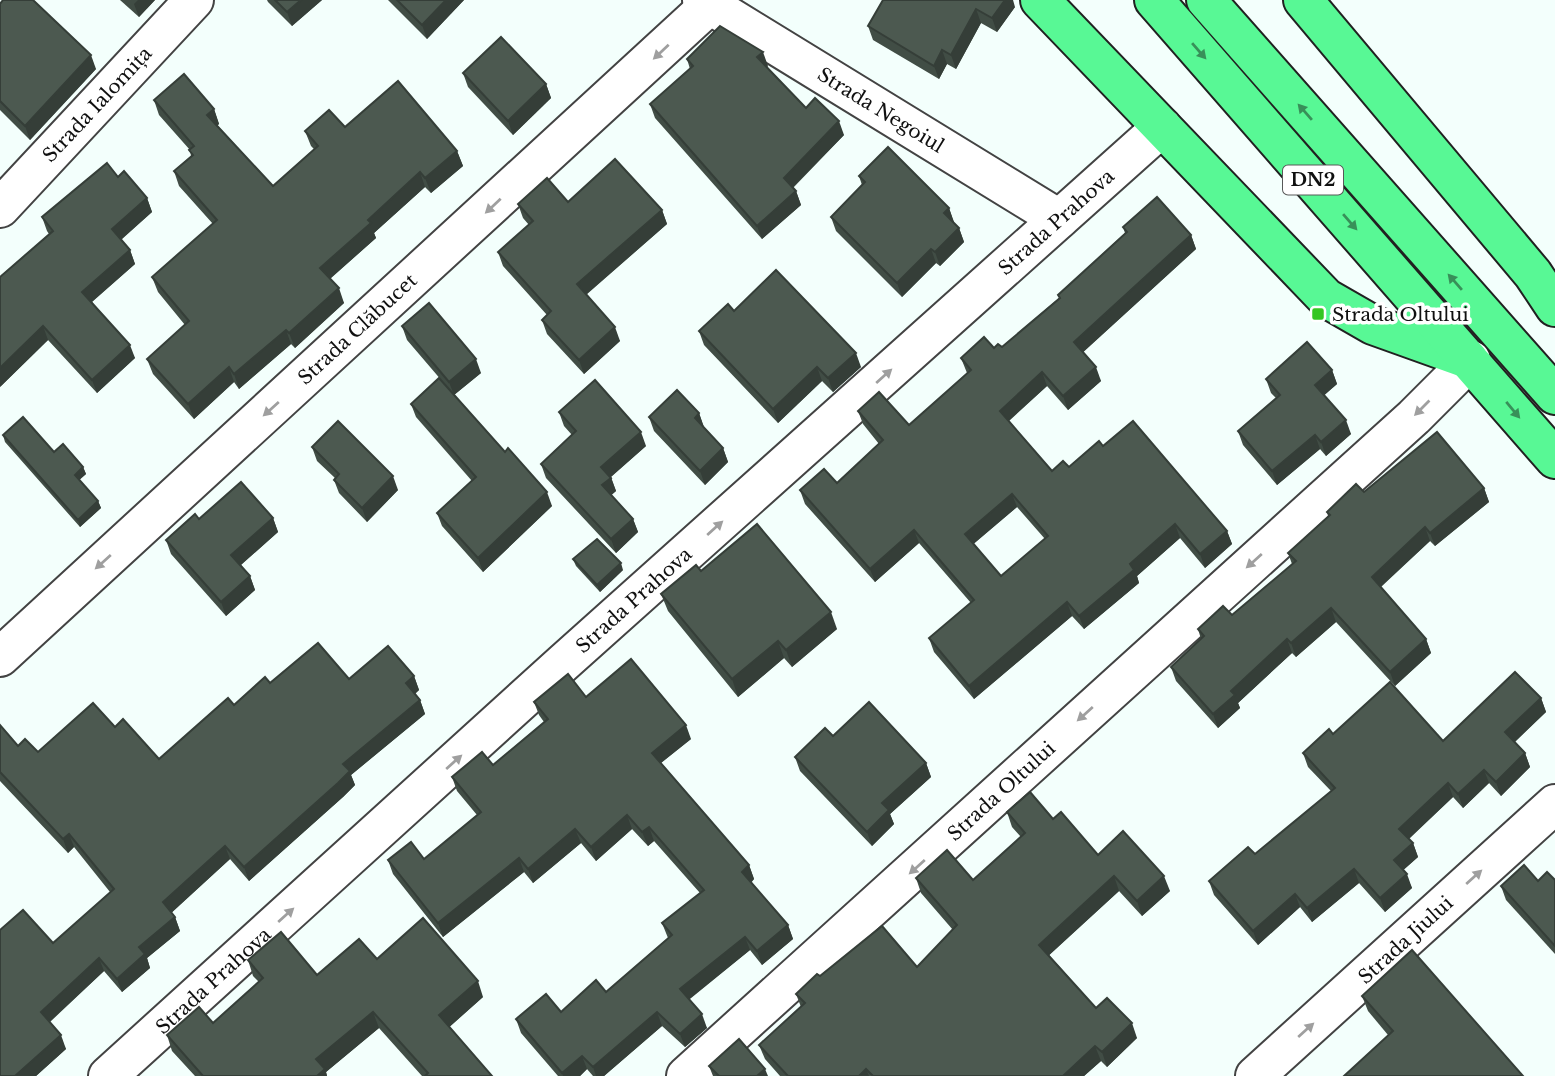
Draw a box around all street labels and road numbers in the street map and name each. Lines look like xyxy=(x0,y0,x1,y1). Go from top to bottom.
street label: Strada Ialomița xyxy=(38,41,156,167)
street label: Strada Negoiul xyxy=(814,62,948,157)
street label: Strada Prahova xyxy=(993,164,1119,280)
road number: DN2 xyxy=(1283,166,1343,195)
street label: Strada Clăbucet xyxy=(293,268,422,389)
street label: Strada Prahova xyxy=(571,542,696,658)
street label: Strada Oltului xyxy=(943,736,1060,845)
street label: Strada Jiului xyxy=(1353,891,1458,988)
street label: Strada Prahova xyxy=(151,922,276,1039)

